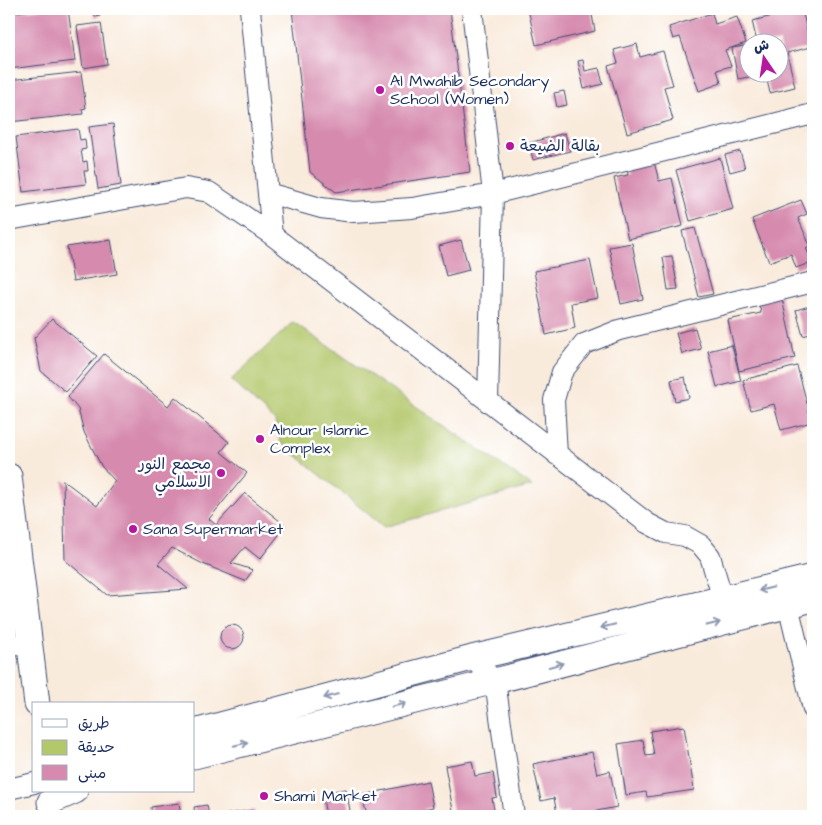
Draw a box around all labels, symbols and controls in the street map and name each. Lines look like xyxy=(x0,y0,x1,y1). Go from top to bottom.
north arrow xyxy=(740,32,790,82)
text: ش xyxy=(752,35,771,58)
place label: Al Mwahib Secondary School (Women) xyxy=(390,70,549,110)
marker: Al Mwahib Secondary School (Women) xyxy=(374,84,386,96)
place label: بقالة الضيعة xyxy=(520,135,600,157)
marker: بقالة الضيعة xyxy=(504,140,516,152)
place label: Alnour Islamic Complex xyxy=(270,419,369,459)
marker: Alnour Islamic Complex xyxy=(254,433,266,445)
place label: مجمع النور الاسلامي xyxy=(137,453,211,496)
marker: مجمع النور الاسلامي xyxy=(215,467,227,479)
place label: Sana Supermarket xyxy=(143,518,284,540)
marker: Sana Supermarket xyxy=(127,523,139,535)
one-way arrow xyxy=(758,585,774,594)
one-way arrow xyxy=(705,618,721,628)
one-way arrow xyxy=(600,622,616,631)
one-way arrow xyxy=(548,660,564,669)
one-way arrow xyxy=(324,692,340,701)
one-way arrow xyxy=(390,700,406,709)
legend xyxy=(32,702,195,792)
text: طريق xyxy=(78,713,110,734)
text: حديقة xyxy=(78,737,115,758)
one-way arrow xyxy=(233,739,249,748)
text: مبنى xyxy=(78,763,106,784)
place label: Shami Market xyxy=(274,785,377,807)
marker: Shami Market xyxy=(258,790,270,802)

